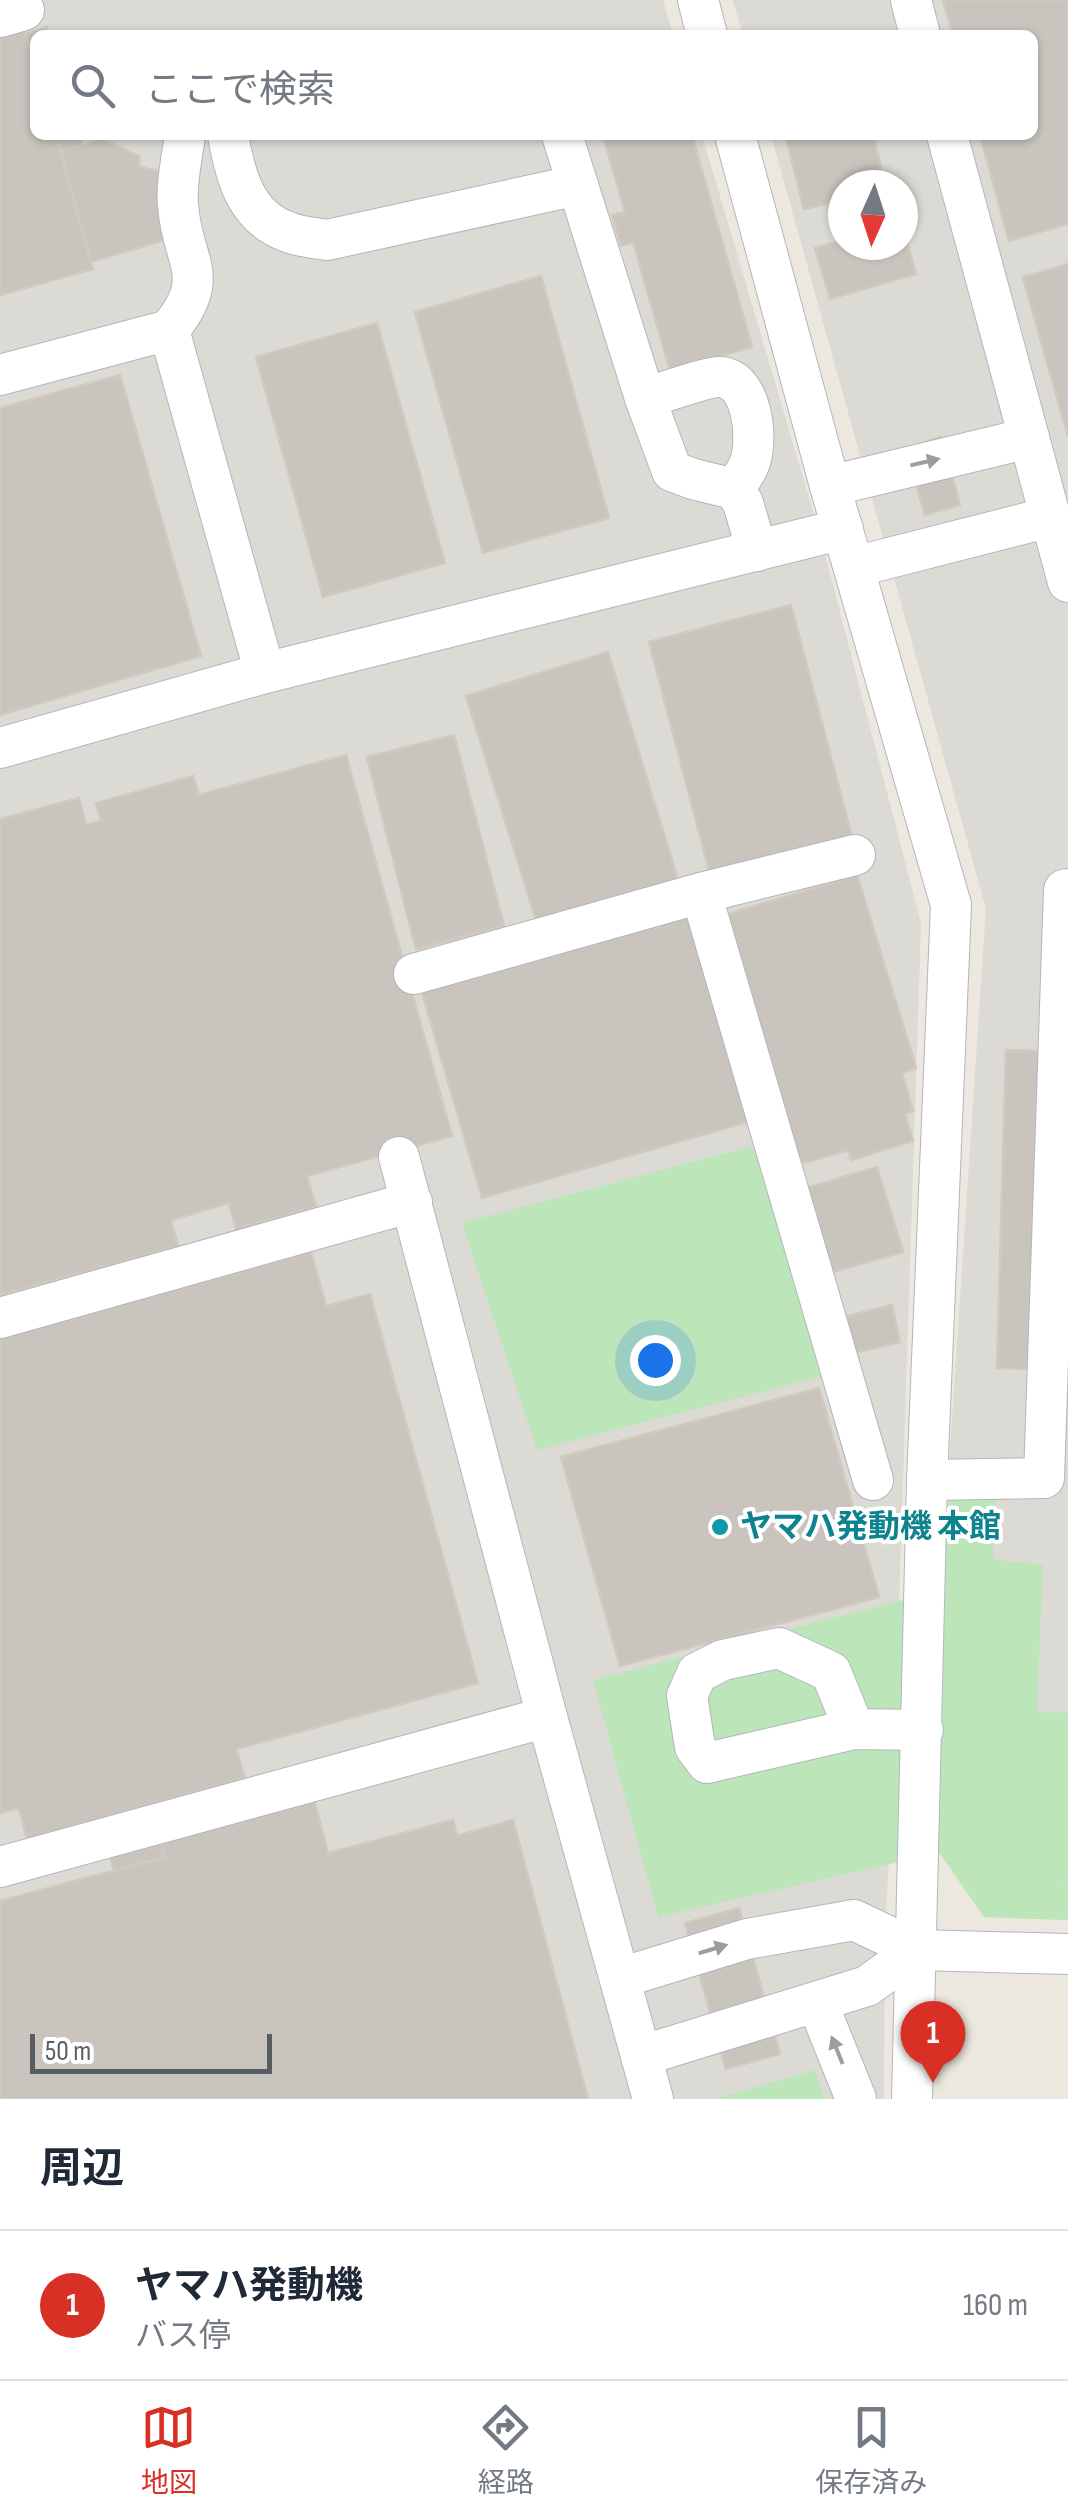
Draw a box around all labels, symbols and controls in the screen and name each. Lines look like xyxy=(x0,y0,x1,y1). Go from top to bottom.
search box xyxy=(30,30,1038,140)
icon: search xyxy=(65,58,120,113)
text: ここで検索 xyxy=(145,68,335,113)
north arrow xyxy=(828,170,918,260)
one-way arrow xyxy=(909,453,940,469)
your location xyxy=(630,1335,681,1386)
place label: ヤマハ発動機 本館 xyxy=(740,1508,1001,1547)
marker: ヤマハ発動機 本館 xyxy=(709,1516,731,1538)
one-way arrow xyxy=(698,1941,729,1956)
pin: 1 xyxy=(900,2000,966,2083)
scale bar xyxy=(30,2029,272,2074)
text: 50 m xyxy=(45,2035,91,2068)
one-way arrow xyxy=(828,2035,844,2065)
text: 周辺 xyxy=(40,2144,124,2195)
text: ヤマハ発動機 xyxy=(135,2264,363,2309)
text: 1 xyxy=(66,2286,79,2325)
text: 160 m xyxy=(963,2286,1028,2325)
text: バス停 xyxy=(135,2317,231,2356)
tab: 地図 xyxy=(141,2400,197,2500)
tab: 経路 xyxy=(478,2400,534,2500)
tab: 保存済み xyxy=(815,2400,927,2500)

